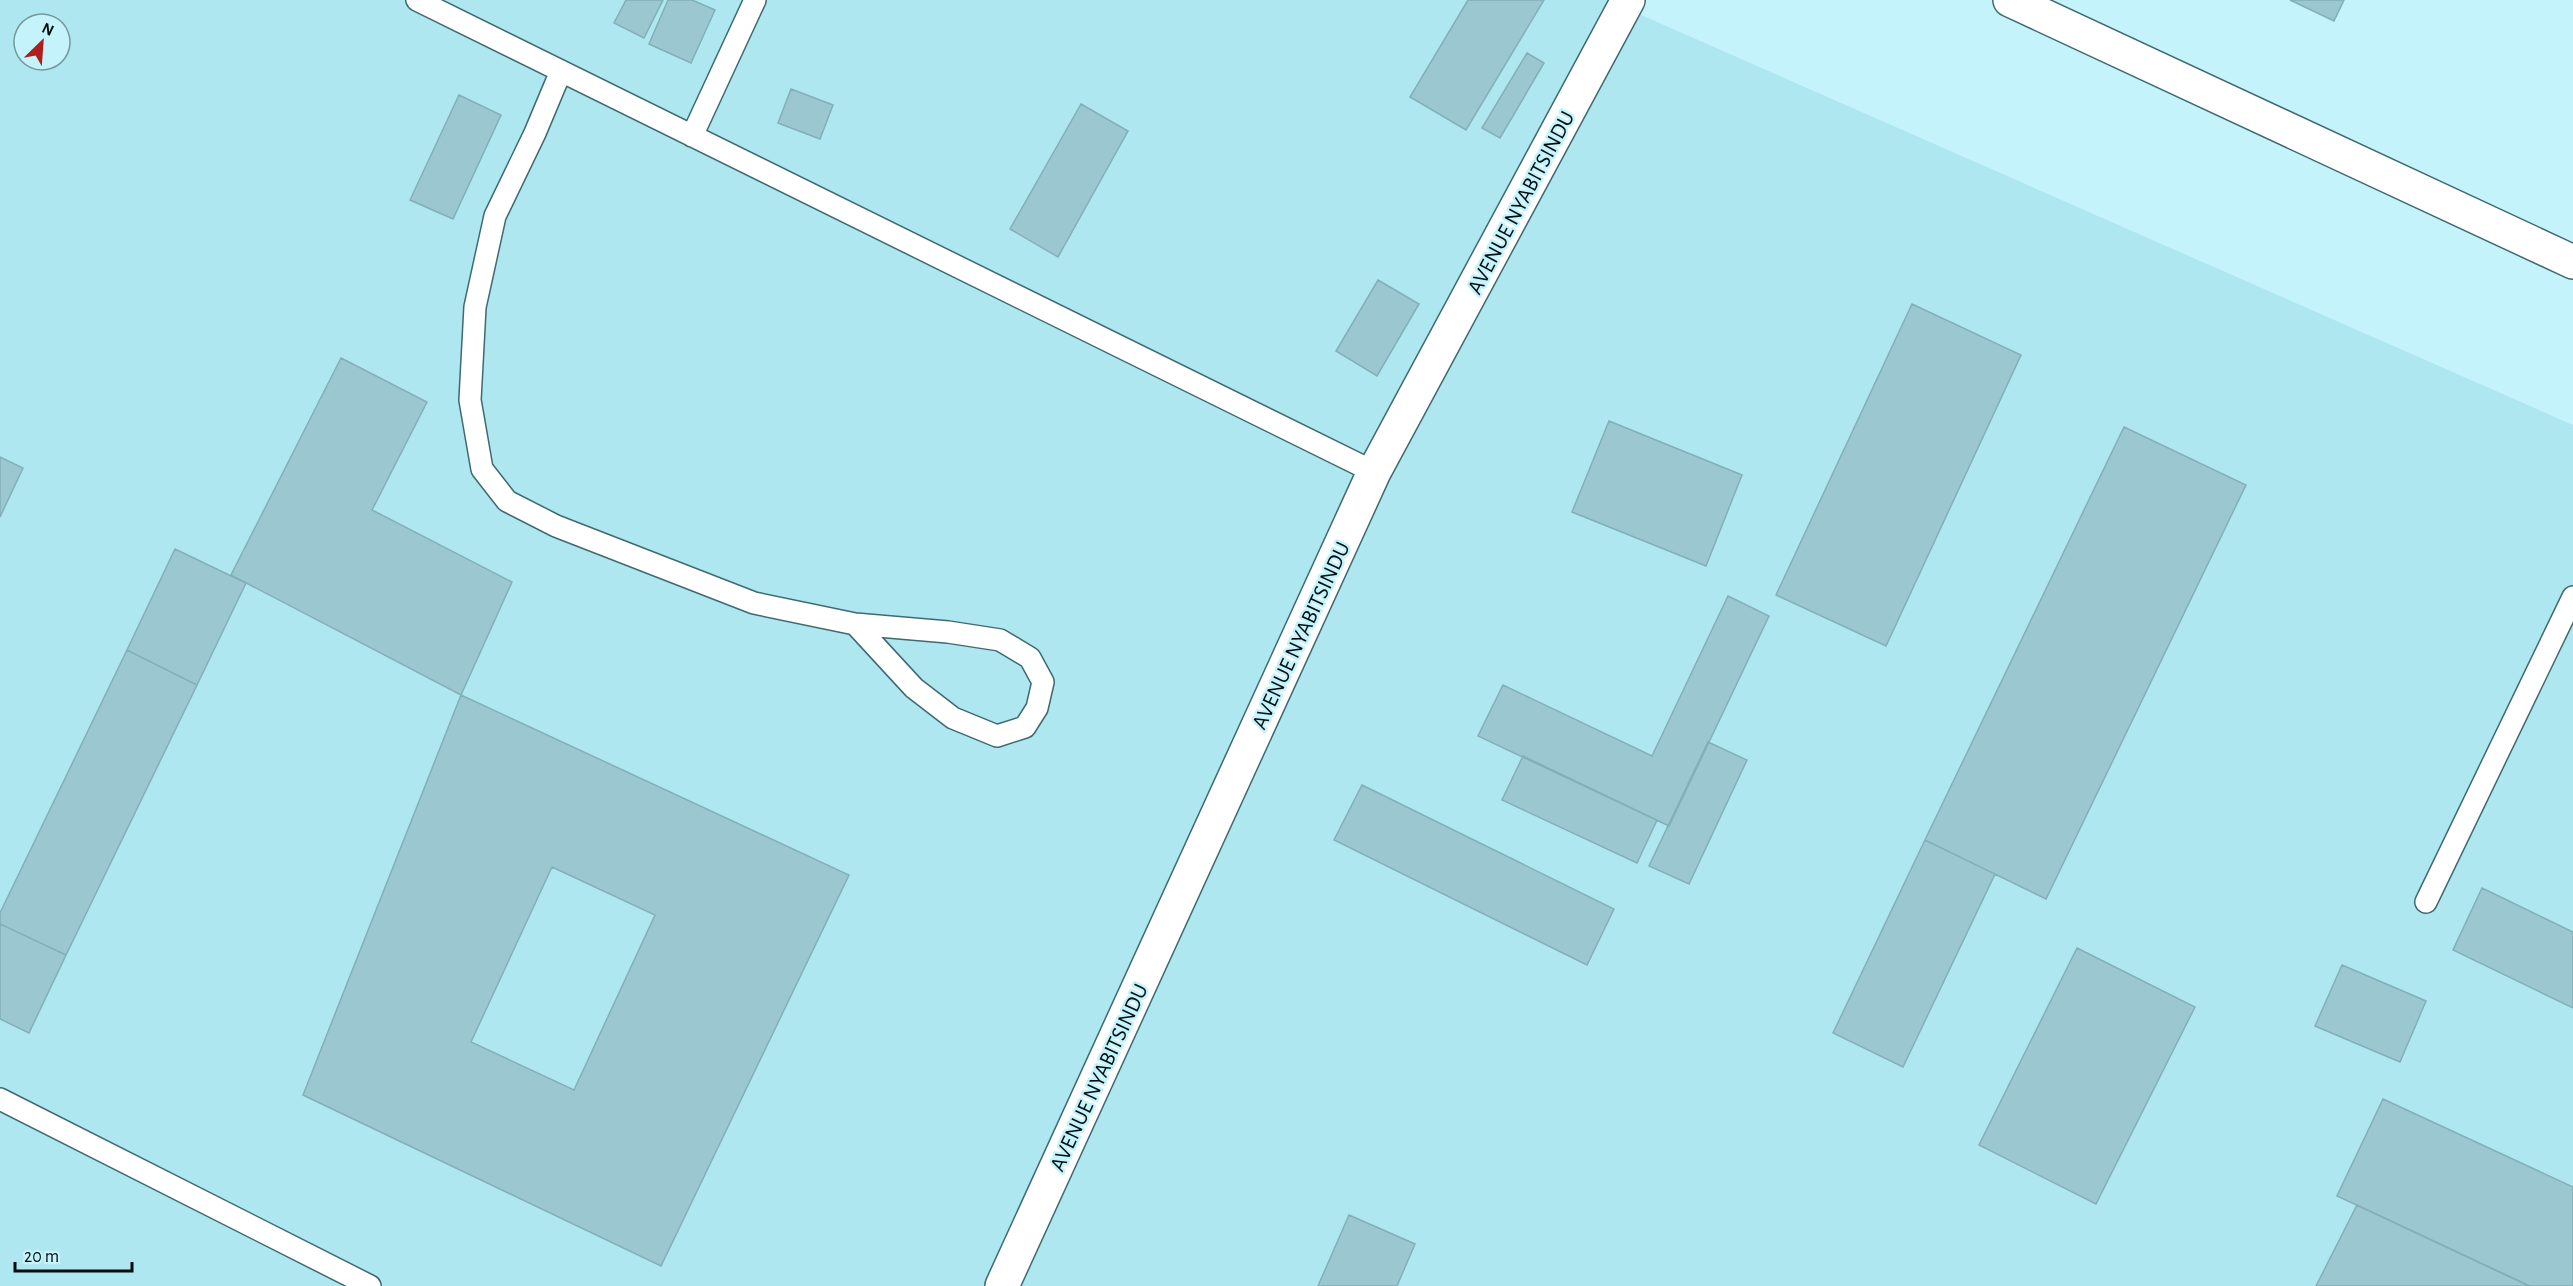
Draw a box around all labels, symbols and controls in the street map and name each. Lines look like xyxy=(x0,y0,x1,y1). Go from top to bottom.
north arrow xyxy=(12,12,72,72)
text: N xyxy=(39,20,56,39)
street label: AVENUE NYABITSINDU xyxy=(1463,107,1578,298)
street label: AVENUE NYABITSINDU xyxy=(1248,538,1354,732)
street label: AVENUE NYABITSINDU xyxy=(1046,980,1152,1174)
scale bar xyxy=(15,1235,132,1273)
text: 20 m xyxy=(24,1248,59,1266)

